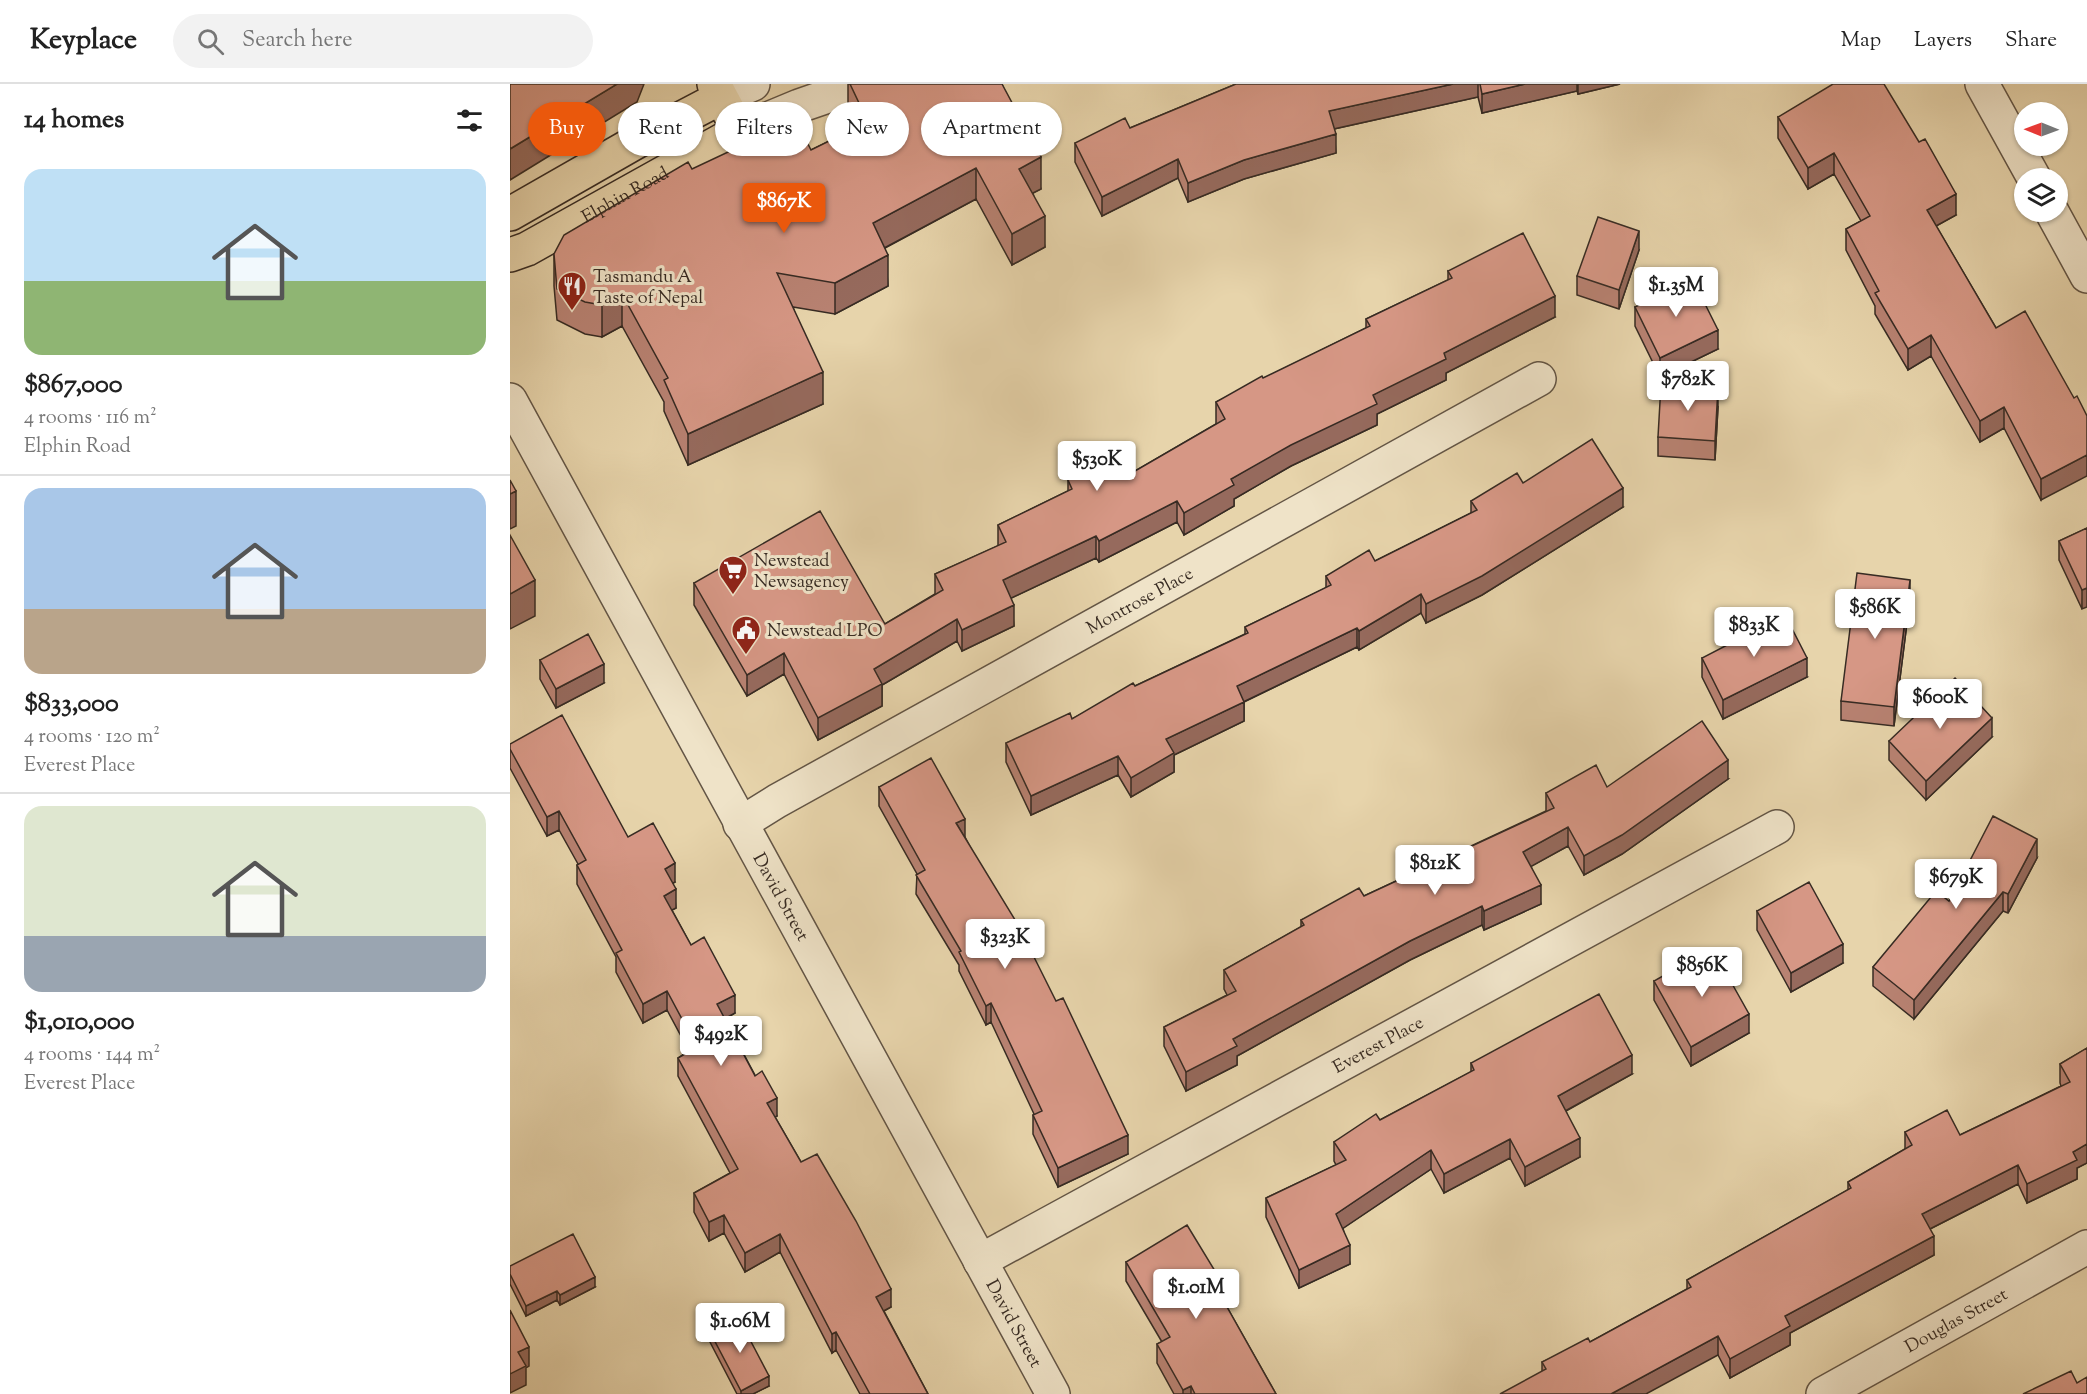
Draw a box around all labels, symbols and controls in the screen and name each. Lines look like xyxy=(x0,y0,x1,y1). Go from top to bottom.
search box xyxy=(173,14,593,68)
text: Keyplace xyxy=(30,21,137,61)
icon: search xyxy=(194,25,227,58)
text: Search here xyxy=(242,25,352,57)
text: Map xyxy=(1841,26,1881,56)
text: Layers xyxy=(1914,26,1972,56)
text: Share xyxy=(2005,26,2057,56)
text: 14 homes xyxy=(24,102,124,139)
chip: Buy xyxy=(528,102,606,156)
chip: Rent xyxy=(618,102,703,156)
chip: Filters xyxy=(715,102,813,156)
chip: New xyxy=(825,102,909,156)
chip: Apartment xyxy=(921,102,1062,156)
north arrow xyxy=(2014,102,2068,156)
map controls xyxy=(2014,102,2068,222)
icon: filters xyxy=(453,104,486,137)
street label: Elphin Road xyxy=(577,162,674,231)
button: layers xyxy=(2014,168,2068,222)
pin: $867K xyxy=(742,183,826,234)
text: $867K xyxy=(756,188,812,217)
icon: home xyxy=(201,208,309,316)
place label: Tasmandu A Taste of Nepal xyxy=(593,265,703,312)
pin: $1.35M xyxy=(1627,267,1725,318)
restaurant icon: Tasmandu A Taste of Nepal xyxy=(556,270,588,312)
text: $1.35M xyxy=(1648,272,1704,301)
pin: $782K xyxy=(1646,361,1730,412)
text: $782K xyxy=(1661,366,1715,395)
text: $867,000 xyxy=(24,367,123,404)
text: 4 rooms · 116 m² xyxy=(24,404,157,433)
text: Elphin Road xyxy=(24,433,131,462)
pin: $530K xyxy=(1055,441,1139,492)
text: $530K xyxy=(1072,446,1122,475)
icon: home xyxy=(201,527,309,635)
place label: Newstead Newsagency xyxy=(754,549,849,596)
supermarket icon: Newstead Newsagency xyxy=(717,554,749,596)
street label: Montrose Place xyxy=(1082,562,1199,642)
pin: $586K xyxy=(1833,589,1917,640)
text: $586K xyxy=(1849,594,1901,623)
pin: $833K xyxy=(1712,607,1796,658)
text: $833K xyxy=(1728,612,1780,641)
public building icon: Newstead LPO xyxy=(730,614,762,656)
place label: Newstead LPO xyxy=(767,619,883,645)
pin: $600K xyxy=(1898,679,1982,730)
text: $600K xyxy=(1912,684,1968,713)
text: $833,000 xyxy=(24,686,119,723)
text: 4 rooms · 120 m² xyxy=(24,723,160,752)
text: Everest Place xyxy=(24,752,135,781)
icon: home xyxy=(201,845,309,953)
pin: $812K xyxy=(1393,845,1477,896)
street label: David Street xyxy=(745,849,814,947)
text: $812K xyxy=(1409,850,1461,879)
pin: $679K xyxy=(1914,859,1998,910)
text: $679K xyxy=(1929,864,1983,893)
pin: $323K xyxy=(963,919,1047,970)
text: $323K xyxy=(980,924,1030,953)
pin: $856K xyxy=(1660,947,1744,998)
text: $856K xyxy=(1676,952,1728,981)
text: $1,010,000 xyxy=(24,1004,135,1041)
street label: Everest Place xyxy=(1329,1011,1429,1081)
pin: $492K xyxy=(679,1016,763,1067)
text: $492K xyxy=(694,1021,748,1050)
text: 4 rooms · 144 m² xyxy=(24,1041,160,1070)
text: Everest Place xyxy=(24,1070,135,1099)
pin: $1.01M xyxy=(1147,1269,1245,1320)
text: $1.01M xyxy=(1167,1274,1225,1303)
street label: David Street xyxy=(978,1275,1047,1373)
street label: Douglas Street xyxy=(1901,1283,2013,1361)
pin: $1.06M xyxy=(691,1303,789,1354)
text: $1.06M xyxy=(710,1308,770,1337)

